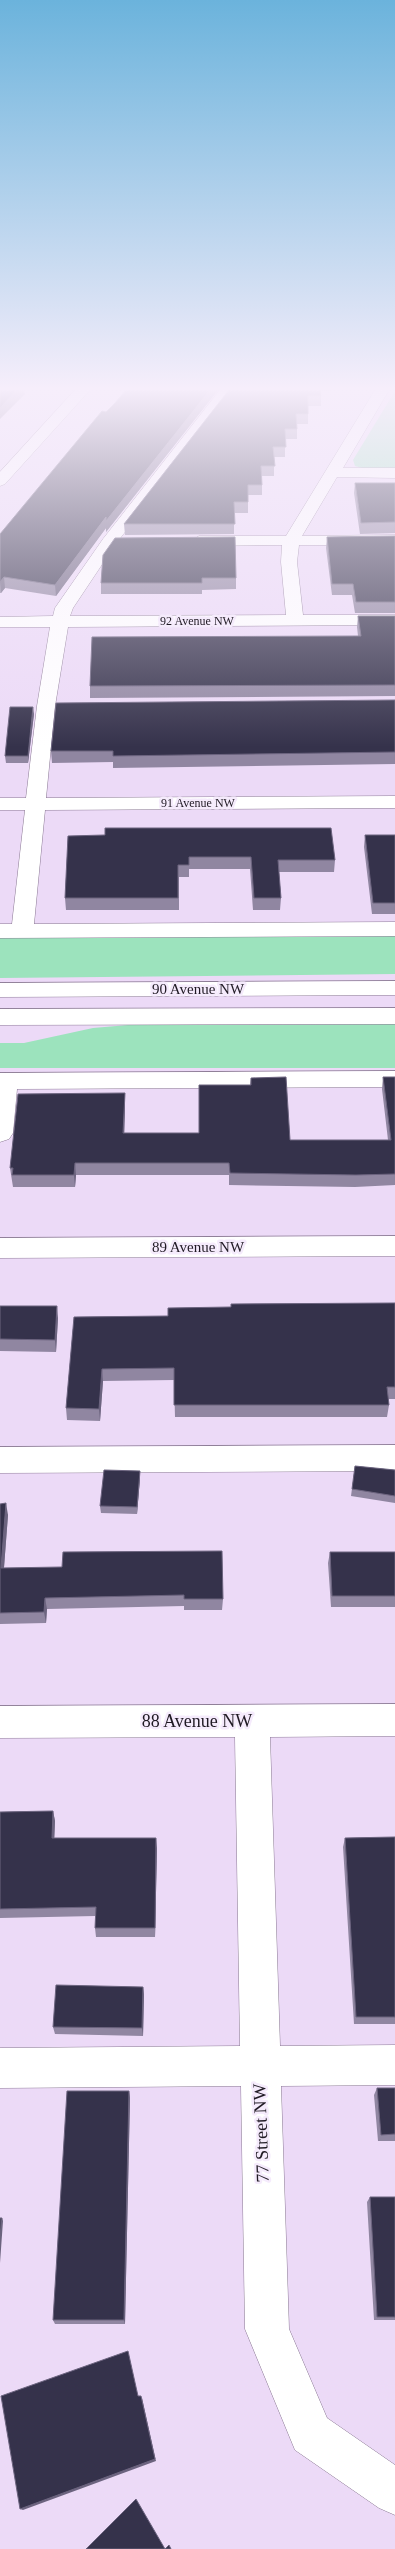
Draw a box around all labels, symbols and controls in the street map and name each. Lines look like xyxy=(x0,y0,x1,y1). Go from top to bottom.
street label: 92 Avenue NW xyxy=(160,614,235,628)
street label: 91 Avenue NW xyxy=(161,796,236,810)
street label: 90 Avenue NW xyxy=(152,981,245,997)
street label: 89 Avenue NW xyxy=(152,1239,245,1255)
street label: 88 Avenue NW xyxy=(142,1711,252,1731)
street label: 77 Street NW xyxy=(249,2083,273,2183)

